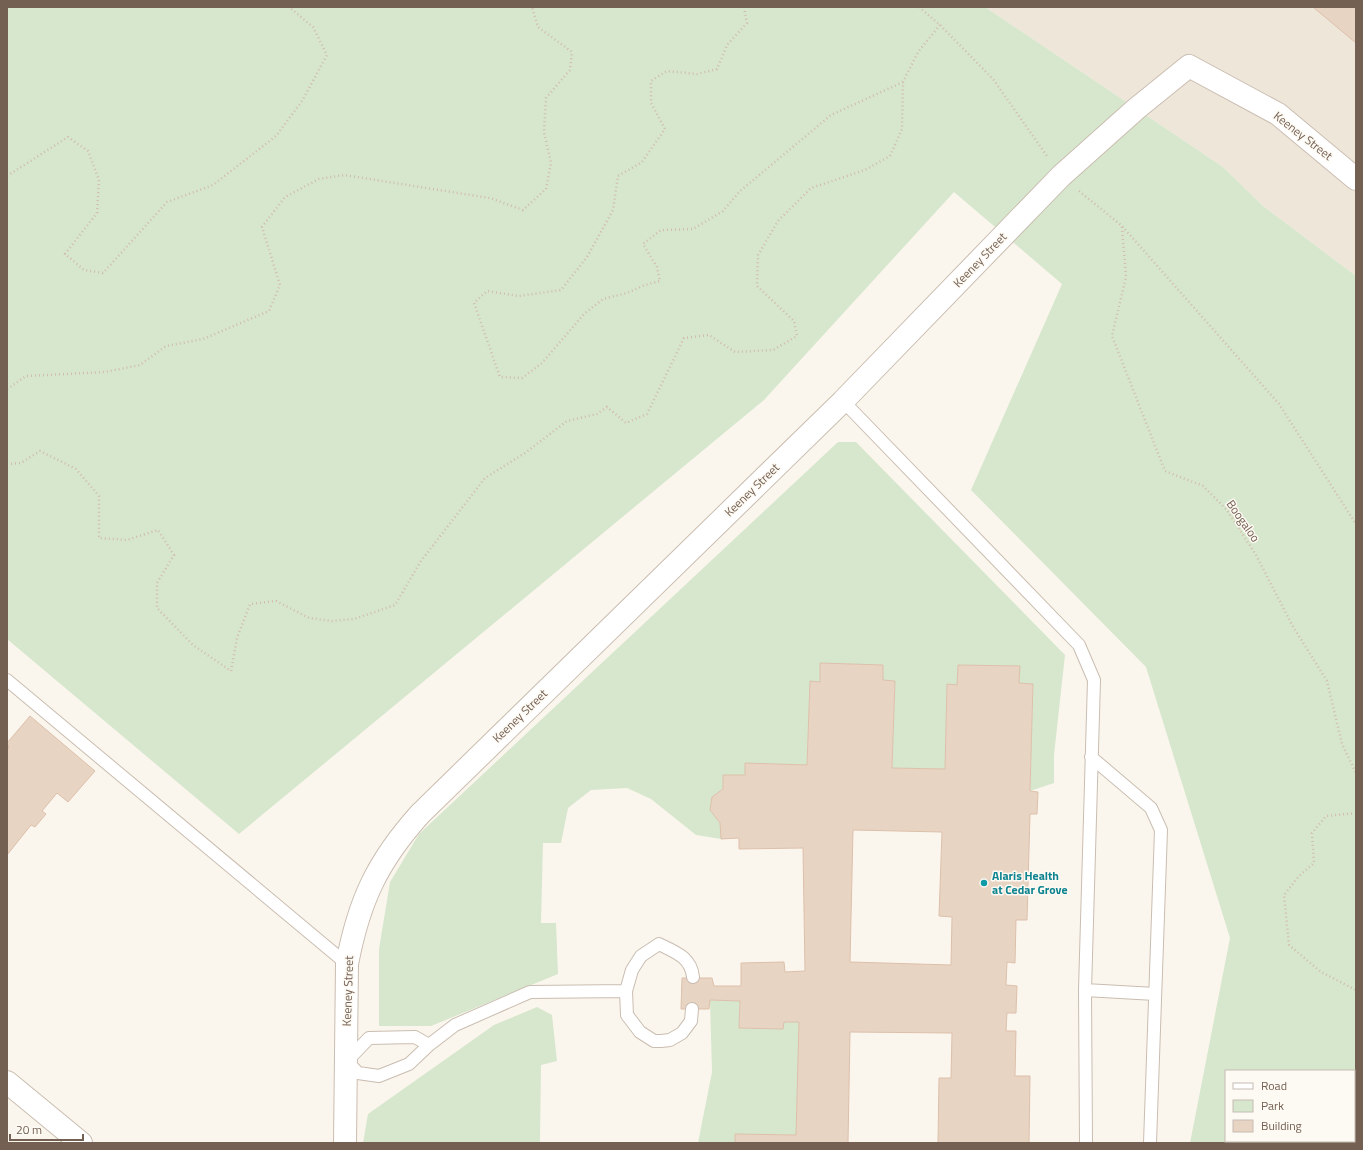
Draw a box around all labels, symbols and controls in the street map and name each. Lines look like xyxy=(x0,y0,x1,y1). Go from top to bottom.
street label: Keeney Street xyxy=(1270,106,1338,165)
street label: Keeney Street xyxy=(948,227,1012,292)
street label: Keeney Street xyxy=(720,458,784,521)
street label: Boogaloo xyxy=(1222,496,1265,546)
street label: Keeney Street xyxy=(488,684,552,747)
place label: Alaris Health at Cedar Grove xyxy=(992,866,1068,899)
marker: Alaris Health at Cedar Grove xyxy=(979,878,989,888)
street label: Keeney Street xyxy=(337,955,358,1027)
legend xyxy=(1225,1070,1355,1142)
text: Road xyxy=(1261,1076,1287,1095)
text: Park xyxy=(1261,1096,1284,1115)
scale bar xyxy=(10,1116,83,1142)
text: Building xyxy=(1261,1116,1302,1135)
text: 20 m xyxy=(16,1120,42,1139)

